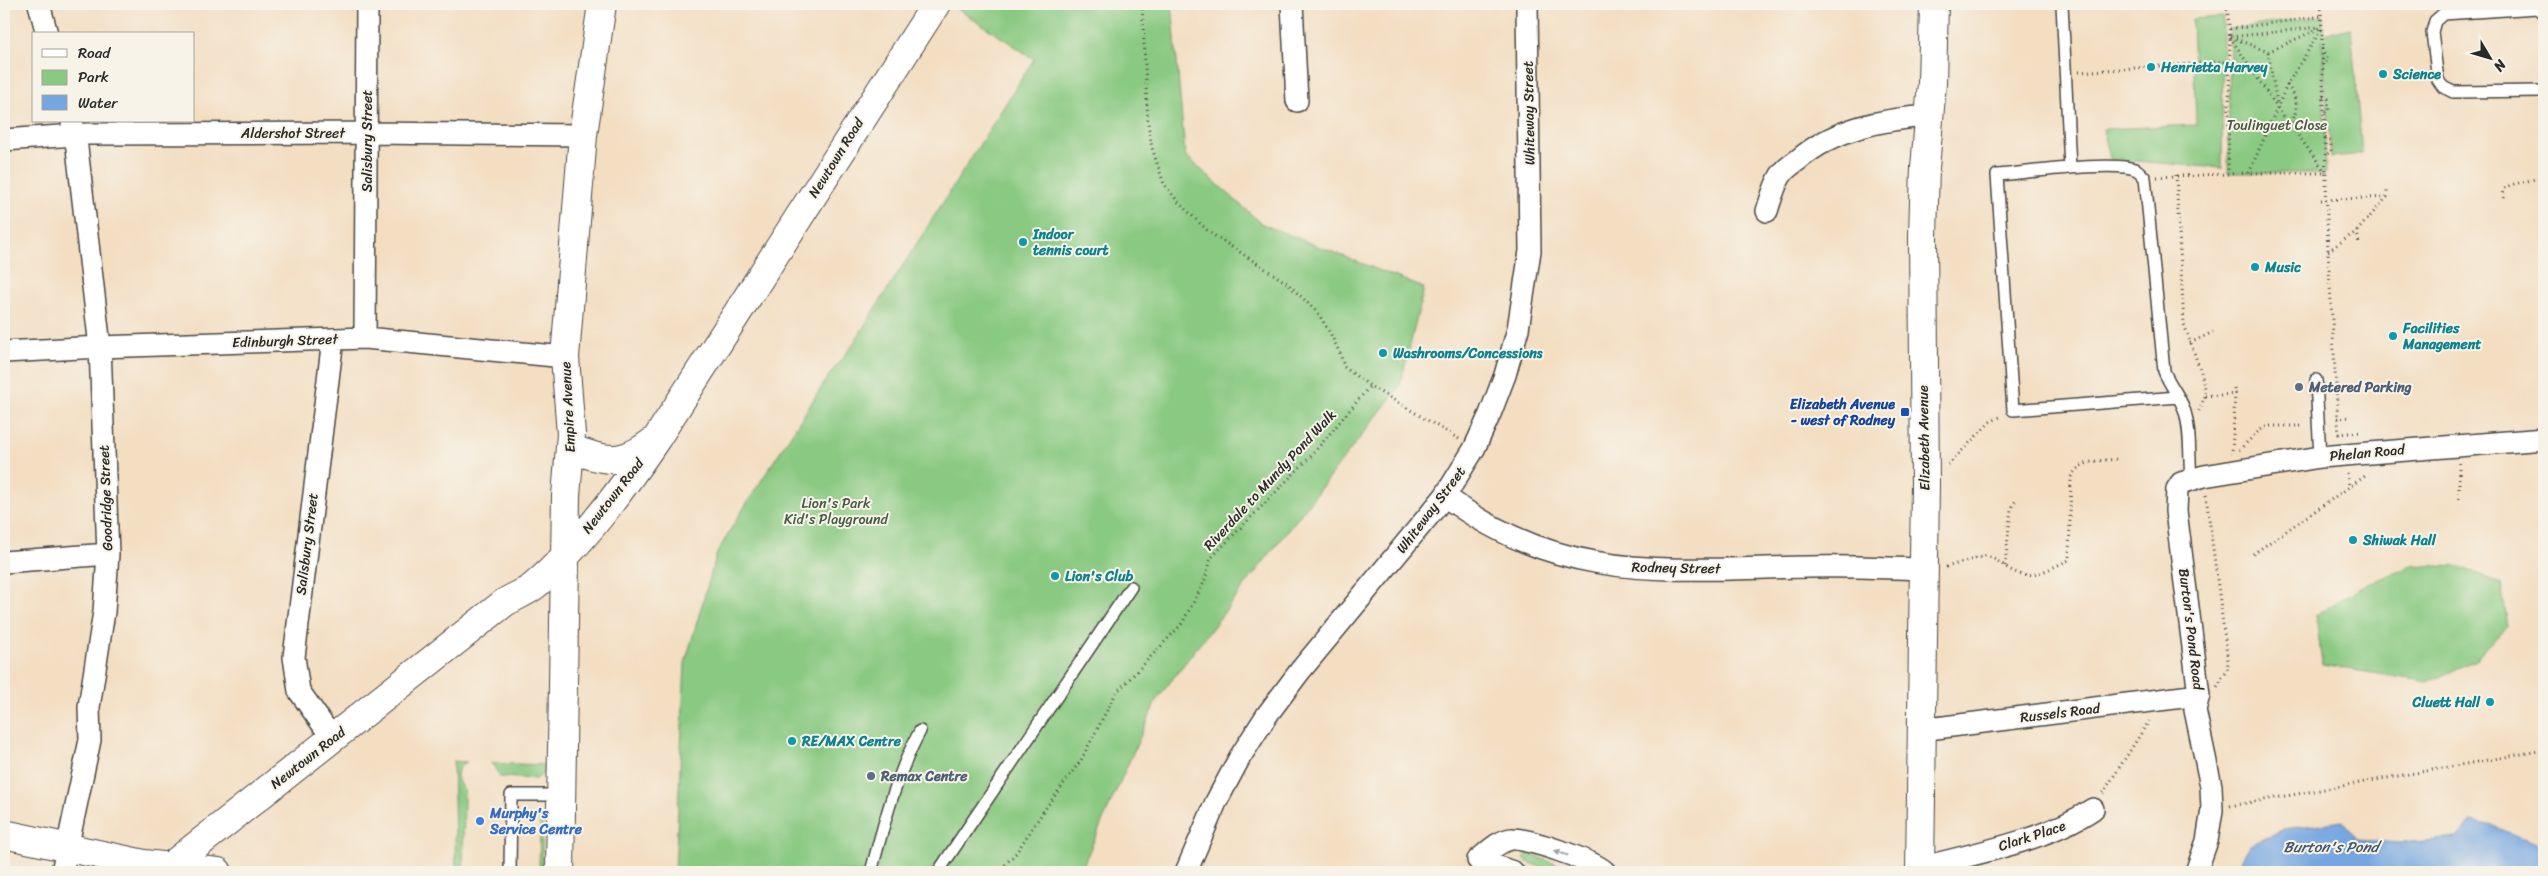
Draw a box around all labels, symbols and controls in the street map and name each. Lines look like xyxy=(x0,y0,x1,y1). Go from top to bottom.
legend xyxy=(32,32,195,122)
north arrow xyxy=(2466,32,2516,82)
text: Road xyxy=(78,40,111,66)
text: N xyxy=(2487,53,2513,77)
place label: Henrietta Harvey xyxy=(2160,55,2268,80)
street label: Whiteway Street xyxy=(1516,61,1542,165)
marker: Henrietta Harvey xyxy=(2145,61,2157,73)
place label: Science xyxy=(2392,62,2441,87)
text: Park xyxy=(78,64,109,90)
marker: Science xyxy=(2377,68,2389,80)
text: Water xyxy=(78,90,118,116)
street label: Salisbury Street xyxy=(355,90,380,192)
street label: Newtown Road xyxy=(801,112,871,203)
park label: Toulinguet Close xyxy=(2227,113,2327,138)
street label: Aldershot Street xyxy=(240,121,346,146)
place label: Indoor tennis court xyxy=(1032,222,1110,263)
marker: Indoor tennis court xyxy=(1017,236,1029,248)
place label: Music xyxy=(2264,255,2301,280)
marker: Music xyxy=(2249,261,2261,273)
place label: Facilities Management xyxy=(2402,316,2482,357)
street label: Edinburgh Street xyxy=(232,327,340,355)
marker: Facilities Management xyxy=(2387,330,2399,342)
place label: Washrooms/Concessions xyxy=(1393,341,1543,366)
marker: Washrooms/Concessions xyxy=(1377,347,1389,359)
street label: Empire Avenue xyxy=(553,361,583,453)
place label: Metered Parking xyxy=(2308,375,2413,400)
marker: Metered Parking xyxy=(2293,381,2305,393)
street label: Elizabeth Avenue xyxy=(1911,385,1937,491)
place label: Elizabeth Avenue - west of Rodney xyxy=(1790,392,1896,433)
street label: Riverdale to Mundy Pond Walk xyxy=(1197,403,1343,557)
marker: Elizabeth Avenue - west of Rodney xyxy=(1899,406,1911,418)
street label: Phelan Road xyxy=(2328,437,2407,469)
street label: Goodridge Street xyxy=(92,445,120,551)
street label: Newtown Road xyxy=(575,451,652,539)
street label: Whiteway Street xyxy=(1390,461,1472,559)
park label: Lion's Park Kid's Playground xyxy=(784,491,890,532)
street label: Salisbury Street xyxy=(288,492,326,596)
place label: Shiwak Hall xyxy=(2362,528,2437,553)
marker: Shiwak Hall xyxy=(2347,534,2359,546)
street label: Rodney Street xyxy=(1631,555,1722,581)
place label: Lion's Club xyxy=(1065,564,1134,589)
street label: Burton's Pond Road xyxy=(2171,567,2211,693)
marker: Lion's Club xyxy=(1049,570,1061,582)
place label: Cluett Hall xyxy=(2411,690,2481,715)
street label: Russels Road xyxy=(2019,696,2103,730)
marker: Cluett Hall xyxy=(2484,696,2496,708)
street label: Newtown Road xyxy=(265,719,353,796)
place label: RE/MAX Centre xyxy=(801,729,902,754)
marker: RE/MAX Centre xyxy=(786,735,798,747)
place label: Remax Centre xyxy=(880,764,968,789)
marker: Remax Centre xyxy=(865,770,877,782)
place label: Murphy's Service Centre xyxy=(489,801,583,842)
street label: Clark Place xyxy=(1995,813,2069,859)
marker: Murphy's Service Centre xyxy=(474,815,486,827)
water label: Burton's Pond xyxy=(2284,834,2383,860)
one-way arrow xyxy=(1554,848,1569,856)

